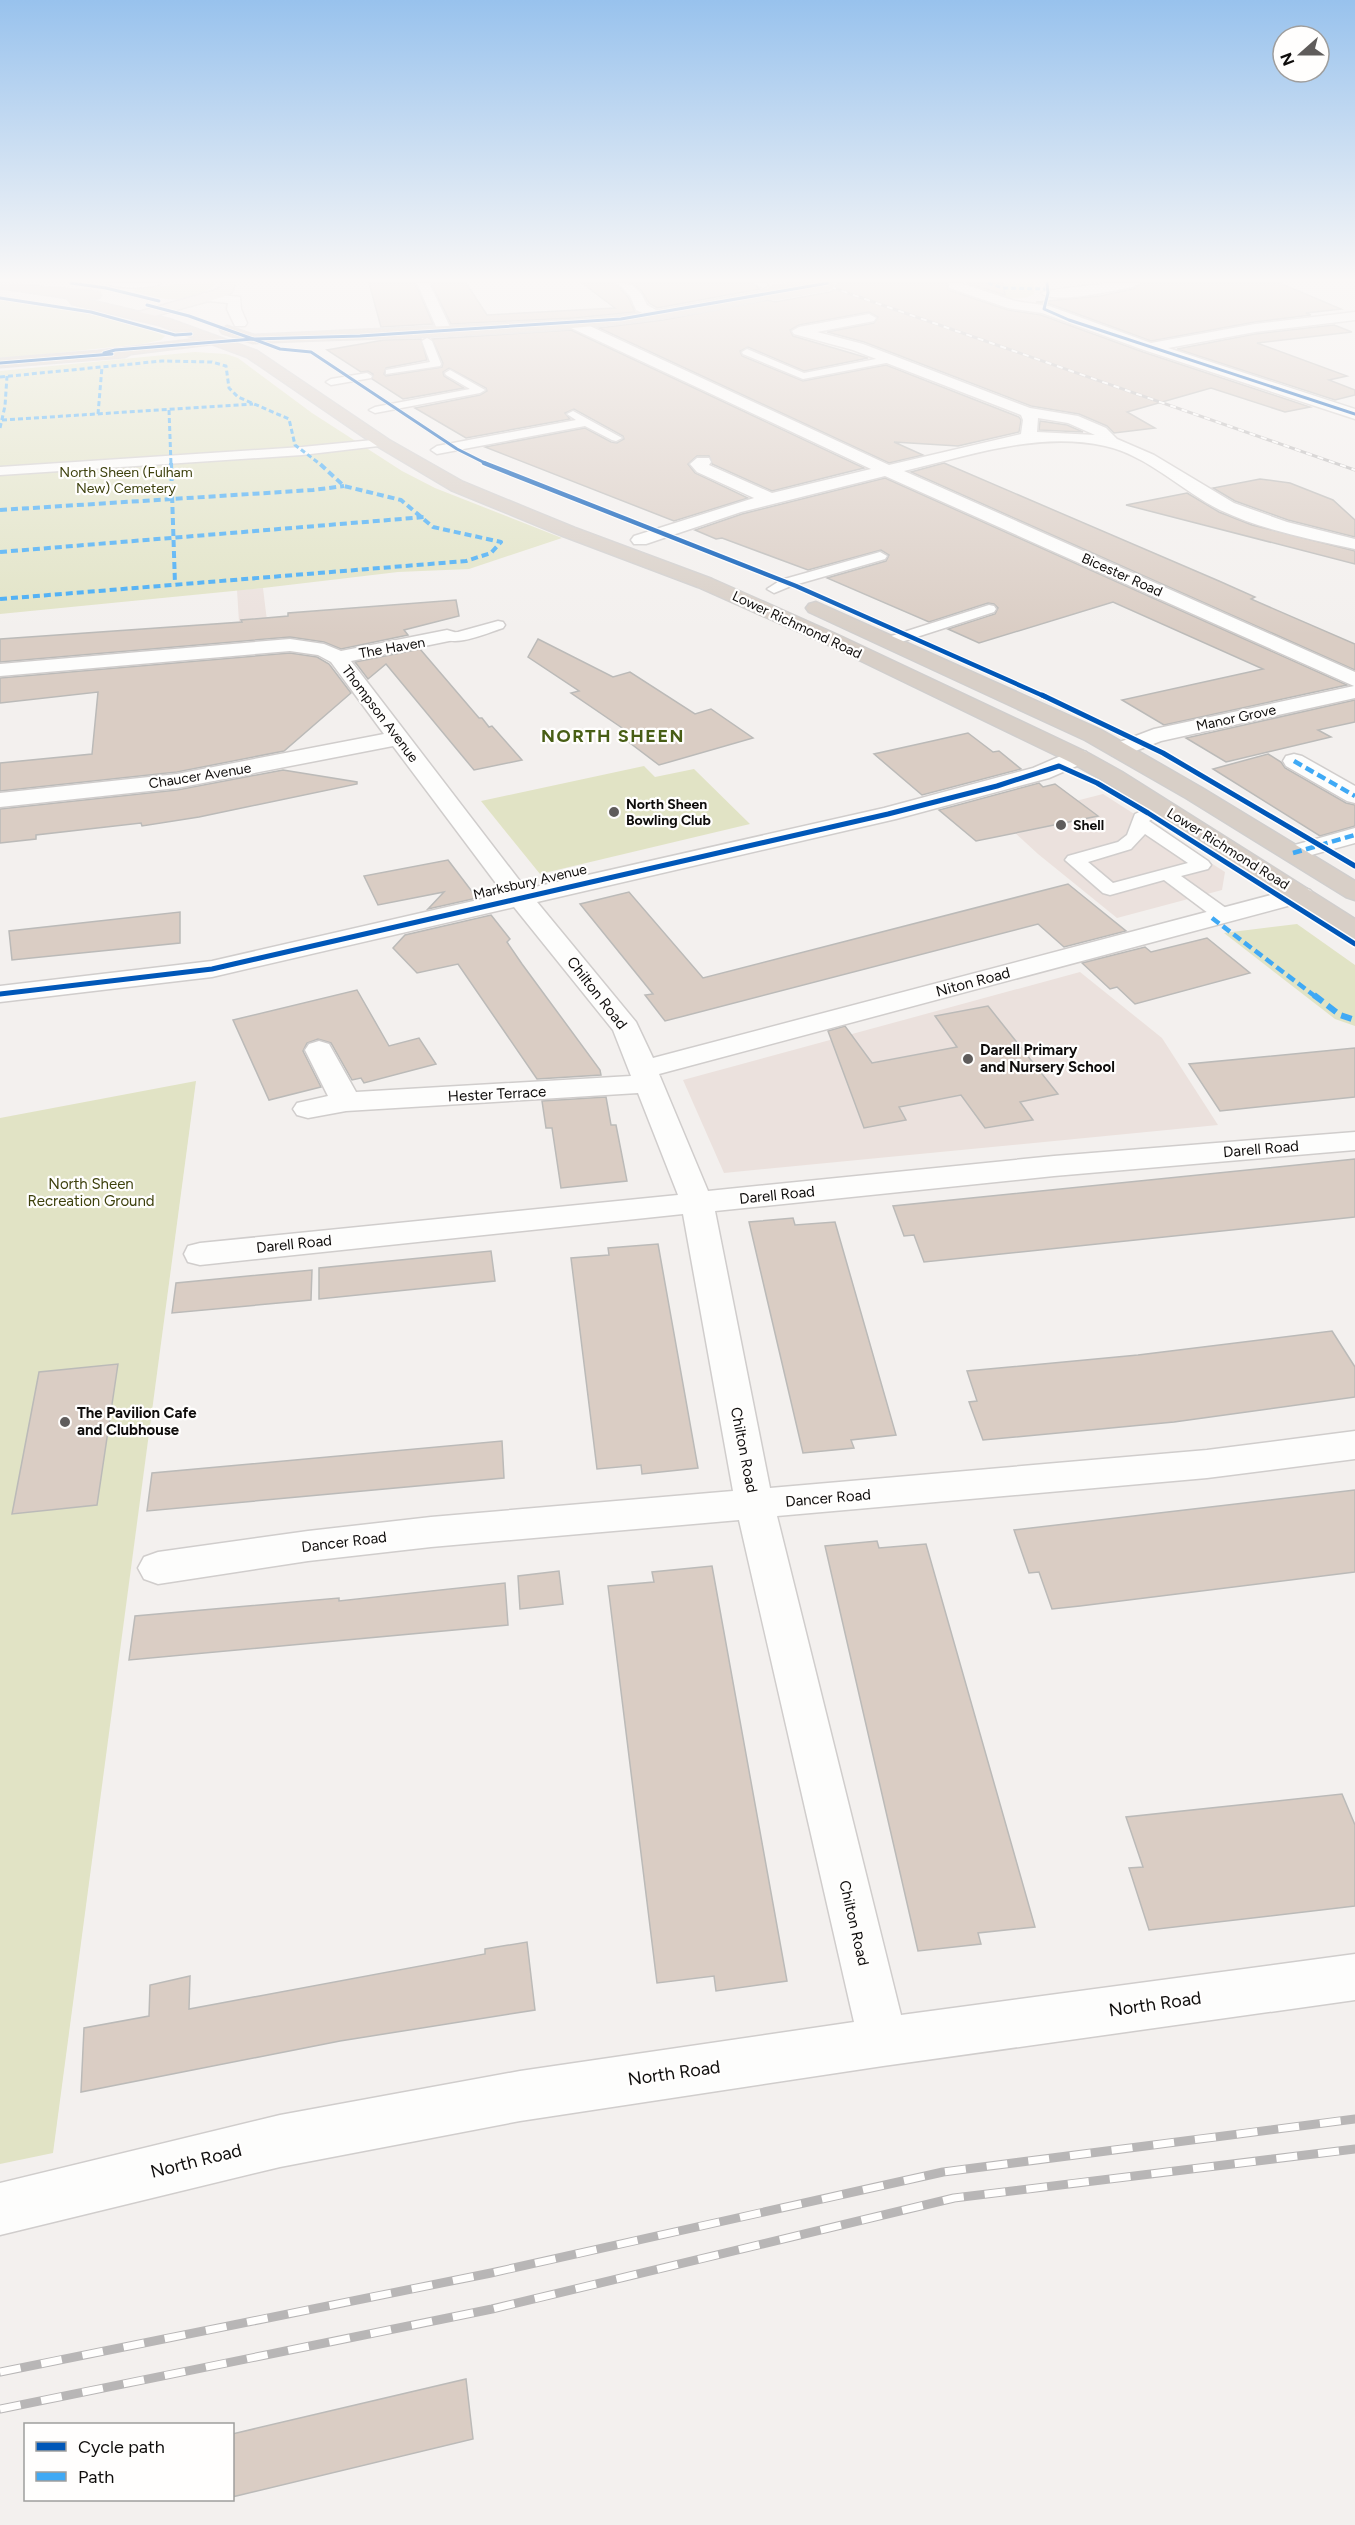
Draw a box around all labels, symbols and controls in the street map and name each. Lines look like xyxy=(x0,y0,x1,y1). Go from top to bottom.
north arrow xyxy=(1271,24,1331,84)
text: N xyxy=(1276,50,1299,68)
park label: North Sheen (Fulham New) Cemetery xyxy=(59,464,193,497)
street label: Bicester Road xyxy=(1079,550,1165,600)
street label: Lower Richmond Road xyxy=(730,588,864,662)
street label: The Haven xyxy=(358,634,427,662)
street label: Thompson Avenue xyxy=(338,662,422,766)
street label: Manor Grove xyxy=(1195,701,1278,735)
district label: NORTH SHEEN xyxy=(541,725,685,747)
street label: Chaucer Avenue xyxy=(148,759,253,792)
place label: North Sheen Bowling Club xyxy=(626,796,711,829)
street label: Lower Richmond Road xyxy=(1164,804,1292,894)
marker: North Sheen Bowling Club xyxy=(607,805,621,819)
place label: Shell xyxy=(1073,817,1104,834)
marker: Shell xyxy=(1054,818,1068,832)
street label: Marksbury Avenue xyxy=(472,861,589,903)
street label: Chilton Road xyxy=(563,953,631,1033)
street label: Niton Road xyxy=(934,963,1012,1001)
place label: Darell Primary and Nursery School xyxy=(980,1041,1115,1076)
marker: Darell Primary and Nursery School xyxy=(961,1052,975,1066)
street label: Hester Terrace xyxy=(447,1082,547,1106)
street label: Darell Road xyxy=(1222,1137,1300,1161)
park label: North Sheen Recreation Ground xyxy=(27,1175,155,1210)
street label: Darell Road xyxy=(738,1182,816,1208)
street label: Darell Road xyxy=(255,1231,333,1257)
place label: The Pavilion Cafe and Clubhouse xyxy=(77,1404,197,1439)
street label: Chilton Road xyxy=(727,1406,761,1494)
marker: The Pavilion Cafe and Clubhouse xyxy=(58,1415,72,1429)
street label: Dancer Road xyxy=(784,1485,872,1511)
street label: Dancer Road xyxy=(300,1528,388,1556)
street label: Chilton Road xyxy=(835,1879,873,1967)
street label: North Road xyxy=(1107,1987,1203,2021)
street label: North Road xyxy=(626,2056,722,2090)
street label: North Road xyxy=(148,2139,244,2183)
legend xyxy=(24,2423,234,2501)
text: Cycle path xyxy=(78,2436,165,2458)
text: Path xyxy=(78,2466,114,2488)

